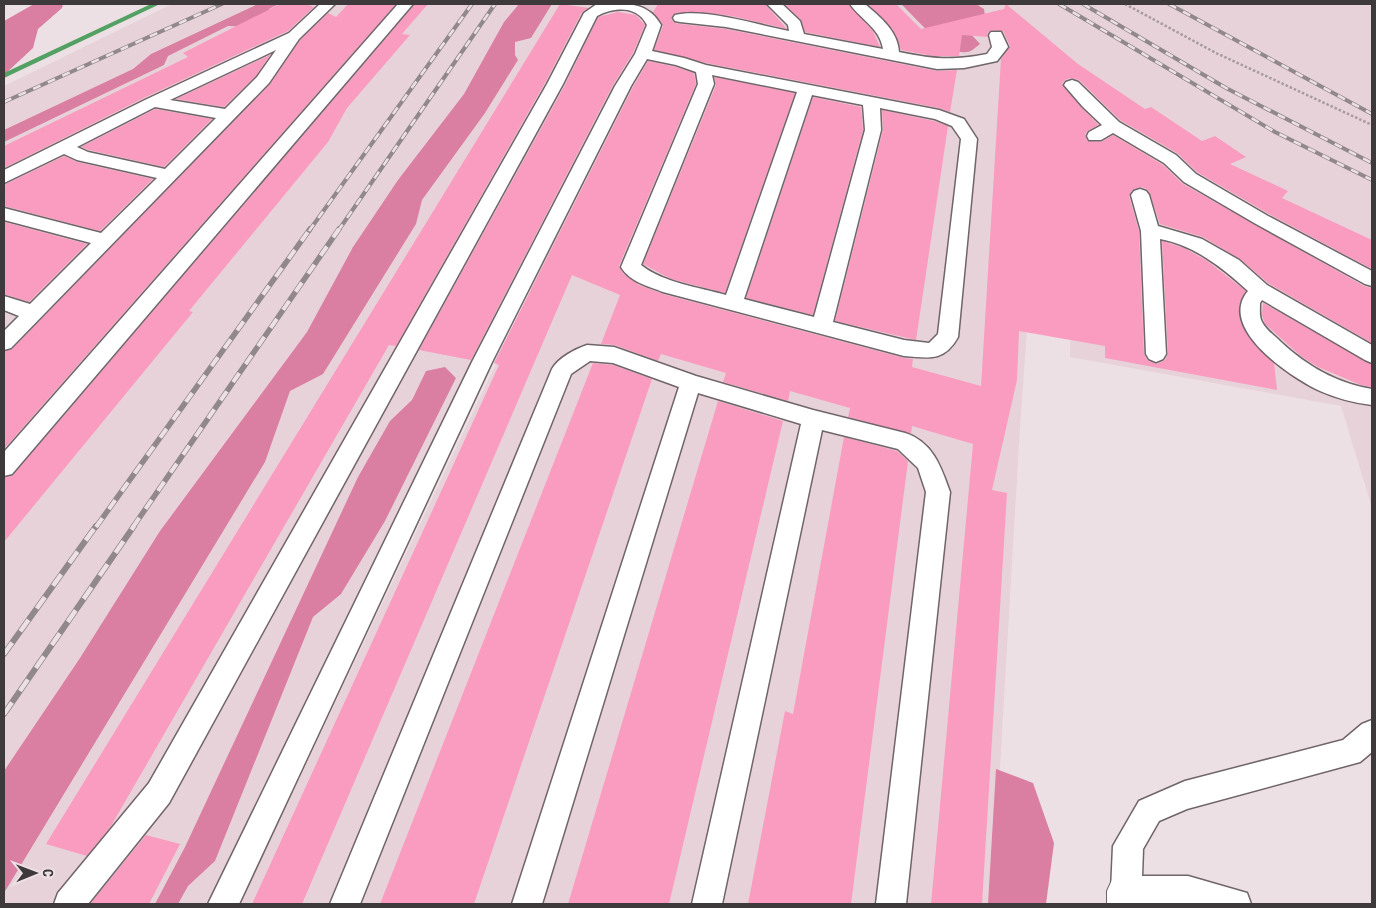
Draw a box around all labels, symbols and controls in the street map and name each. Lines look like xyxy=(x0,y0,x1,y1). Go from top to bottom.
north arrow xyxy=(10,848,60,898)
text: С xyxy=(40,869,56,877)

